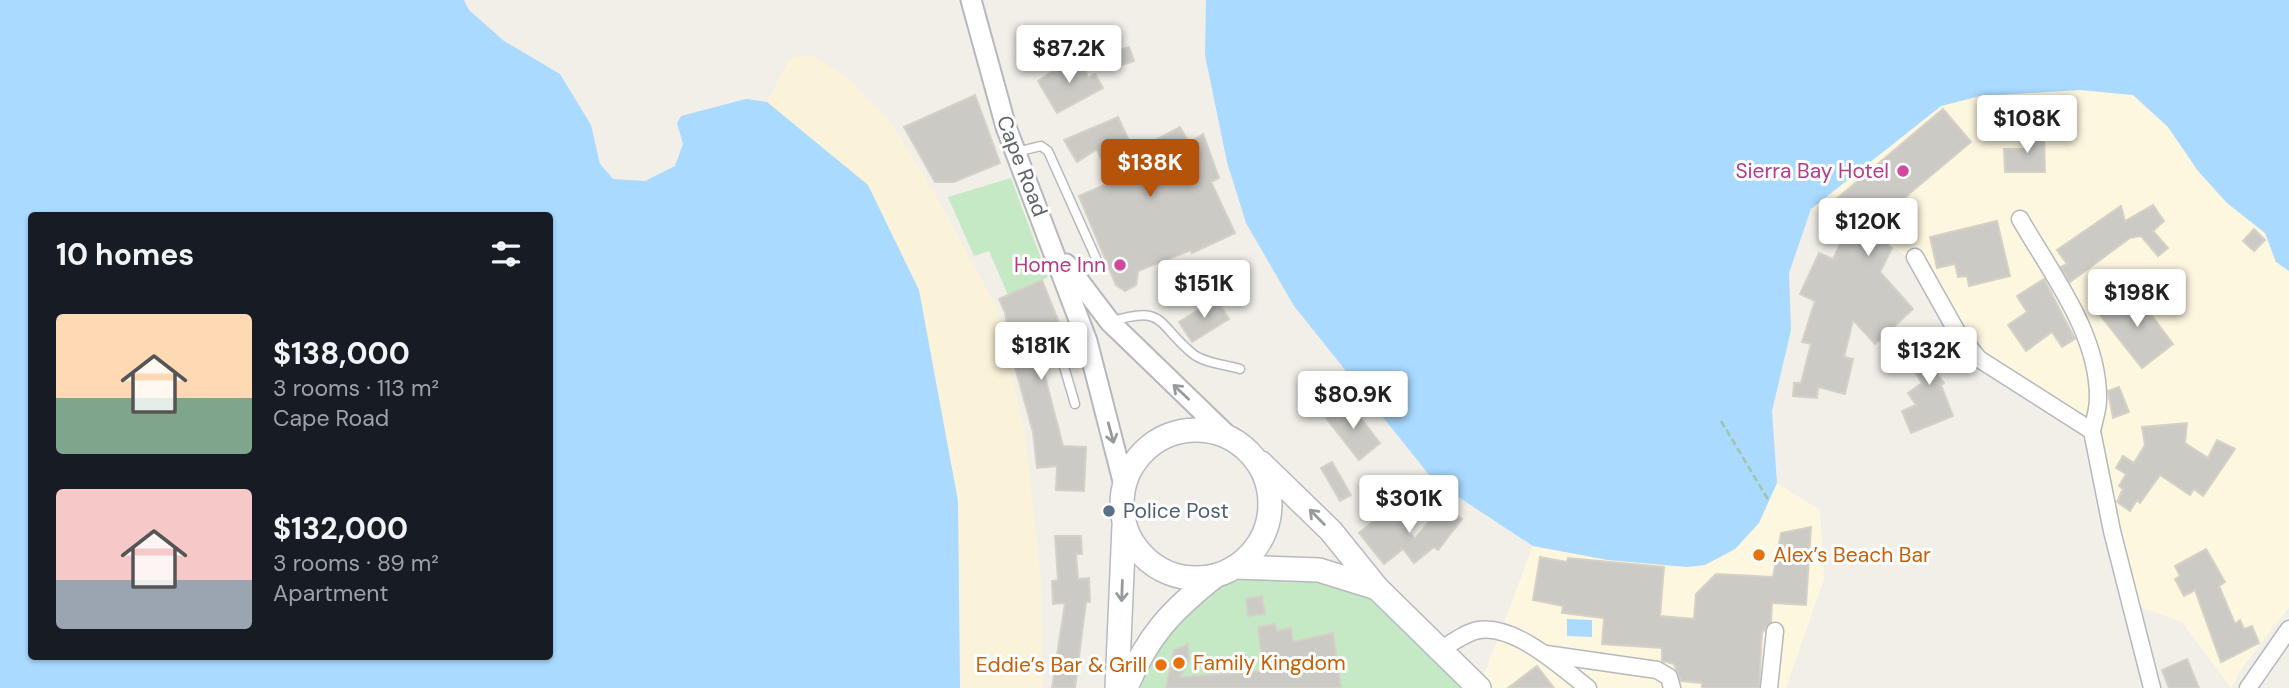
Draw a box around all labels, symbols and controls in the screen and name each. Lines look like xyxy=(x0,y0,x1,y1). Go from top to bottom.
pin: $87.2K xyxy=(1012,25,1126,85)
text: $87.2K xyxy=(1032,33,1106,63)
pin: $108K xyxy=(1978,96,2076,155)
text: $108K xyxy=(1993,103,2061,133)
street label: Cape Road xyxy=(990,111,1054,221)
pin: $138K xyxy=(1101,140,1199,199)
text: $138K xyxy=(1117,147,1183,177)
place label: Sierra Bay Hotel xyxy=(1735,157,1889,185)
marker: Sierra Bay Hotel xyxy=(1895,163,1911,179)
pin: $120K xyxy=(1819,198,1917,258)
text: $120K xyxy=(1835,206,1901,236)
text: 10 homes xyxy=(56,235,194,274)
icon: filters xyxy=(487,235,525,273)
place label: Home Inn xyxy=(1014,251,1106,279)
marker: Home Inn xyxy=(1112,257,1128,273)
pin: $151K xyxy=(1155,260,1253,320)
text: $151K xyxy=(1174,268,1234,298)
pin: $198K xyxy=(2088,270,2186,329)
text: $198K xyxy=(2104,277,2170,307)
pin: $181K xyxy=(992,322,1090,382)
pin: $132K xyxy=(1880,328,1978,387)
text: $181K xyxy=(1011,330,1071,360)
text: $138,000 xyxy=(273,334,410,373)
text: $132K xyxy=(1897,335,1961,365)
icon: home xyxy=(112,342,196,426)
pin: $80.9K xyxy=(1296,372,1410,431)
text: 3 rooms · 113 m² xyxy=(273,373,439,403)
text: $80.9K xyxy=(1314,379,1392,409)
one-way arrow xyxy=(1172,384,1190,400)
text: Cape Road xyxy=(273,403,389,433)
one-way arrow xyxy=(1105,421,1118,444)
pin: $301K xyxy=(1360,476,1458,535)
text: $301K xyxy=(1375,483,1443,513)
place label: Police Post xyxy=(1123,497,1229,525)
marker: Police Post xyxy=(1101,503,1117,519)
text: $132,000 xyxy=(273,509,408,548)
one-way arrow xyxy=(1309,509,1326,526)
icon: home xyxy=(112,517,196,601)
place label: Alex’s Beach Bar xyxy=(1773,541,1931,569)
marker: Alex’s Beach Bar xyxy=(1751,547,1767,563)
text: 3 rooms · 89 m² xyxy=(273,548,439,578)
text: Apartment xyxy=(273,578,388,608)
one-way arrow xyxy=(1115,579,1129,602)
place label: Family Kingdom xyxy=(1193,649,1346,677)
place label: Eddie’s Bar & Grill xyxy=(976,651,1147,679)
marker: Family Kingdom xyxy=(1171,655,1187,671)
marker: Eddie’s Bar & Grill xyxy=(1153,657,1169,673)

